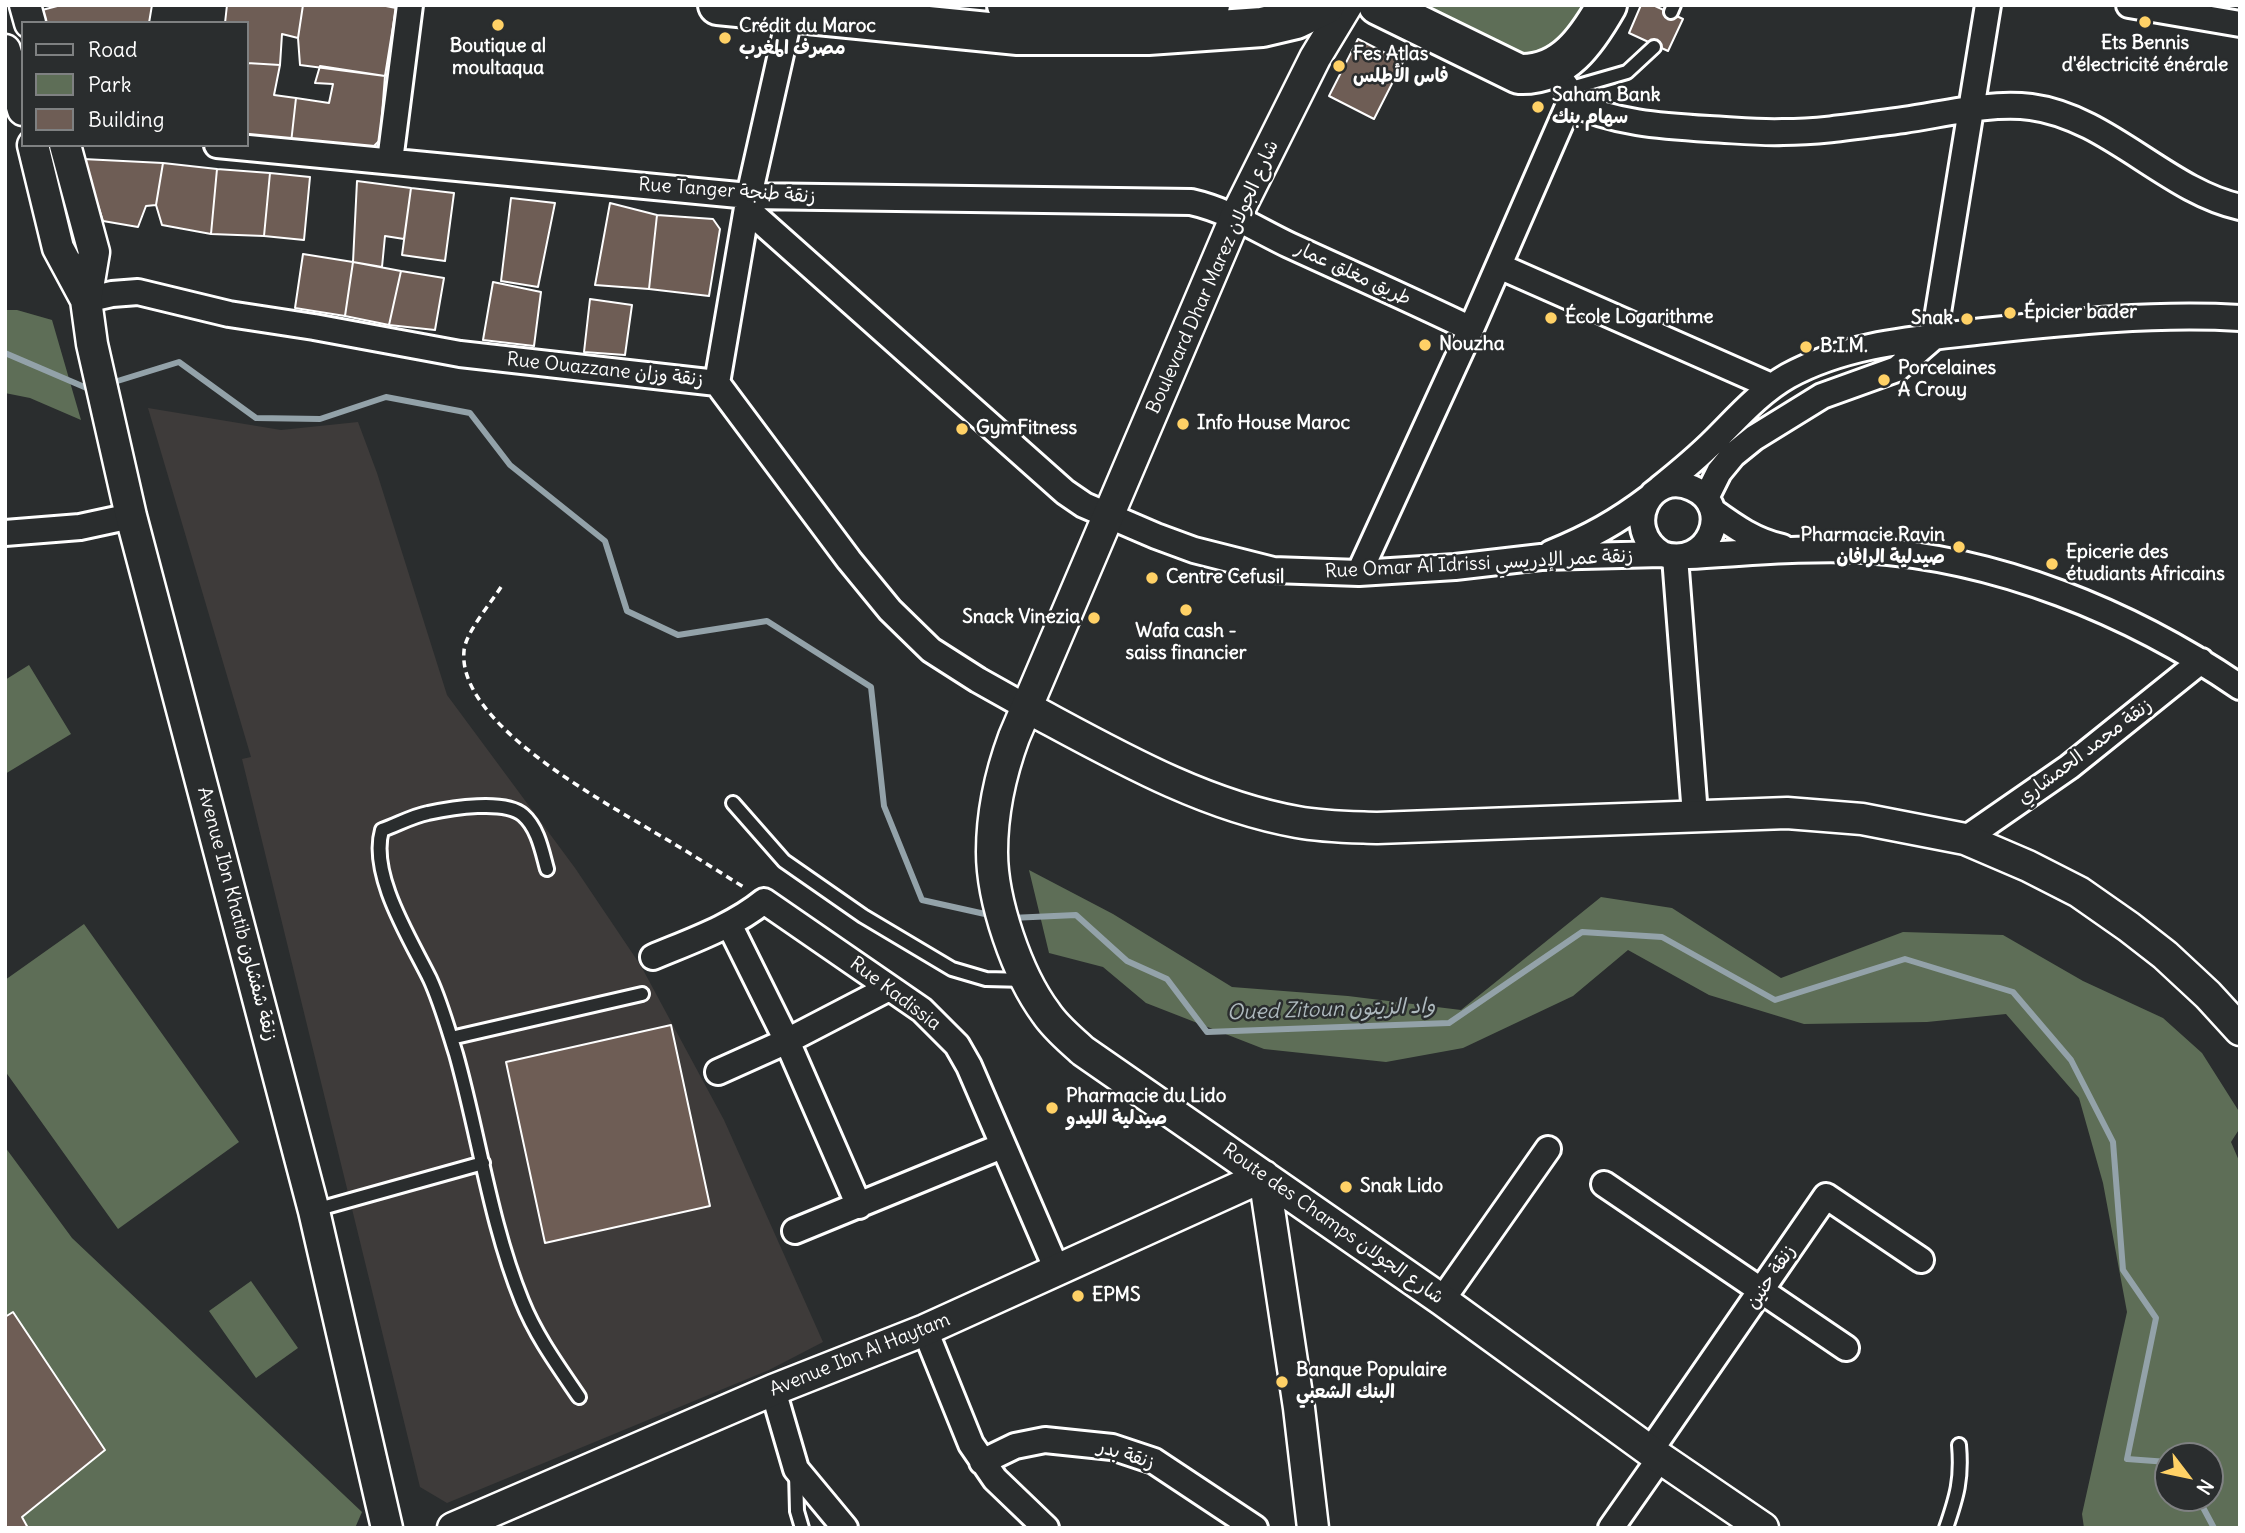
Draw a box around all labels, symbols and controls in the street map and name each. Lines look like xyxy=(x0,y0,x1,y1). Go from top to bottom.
marker: Ets Bennis d'électricité énérale xyxy=(2137,14,2153,30)
place label: Crédit du Maroc مصرف المغرب xyxy=(739,16,876,60)
marker: Boutique al moultaqua xyxy=(490,17,506,33)
legend xyxy=(21,21,248,147)
marker: Crédit du Maroc مصرف المغرب xyxy=(717,30,733,46)
place label: Ets Bennis d'électricité énérale xyxy=(2062,33,2228,77)
text: Road xyxy=(88,36,137,63)
place label: Boutique al moultaqua xyxy=(450,36,546,80)
place label: Fes Atlas فاس الأطلس xyxy=(1353,44,1449,88)
marker: Fes Atlas فاس الأطلس xyxy=(1331,58,1347,74)
text: Park xyxy=(88,71,131,98)
place label: Saham Bank سهام بنك xyxy=(1552,85,1660,129)
marker: Saham Bank سهام بنك xyxy=(1530,99,1546,115)
text: Building xyxy=(88,106,164,133)
street label: Boulevard Dhar Marez شارع الجولان xyxy=(1142,137,1284,417)
street label: Rue Tanger زنقة طنجة xyxy=(638,173,816,209)
street label: طريق مغلق عمار xyxy=(1291,237,1415,311)
place label: Épicier bader xyxy=(2024,302,2137,324)
marker: Épicier bader xyxy=(2002,305,2018,321)
place label: École Logarithme xyxy=(1565,307,1714,329)
place label: Snak xyxy=(1911,308,1953,330)
marker: École Logarithme xyxy=(1543,310,1559,326)
marker: Snak xyxy=(1959,311,1975,327)
place label: Nouzha xyxy=(1439,334,1505,356)
place label: B.I.M. xyxy=(1820,336,1868,358)
marker: Nouzha xyxy=(1417,337,1433,353)
marker: B.I.M. xyxy=(1798,339,1814,355)
street label: Rue Ouazzane زنقة وزان xyxy=(506,348,704,392)
place label: Porcelaines A Crouy xyxy=(1898,358,1996,402)
marker: Porcelaines A Crouy xyxy=(1876,372,1892,388)
place label: Info House Maroc xyxy=(1197,413,1350,435)
marker: Info House Maroc xyxy=(1175,416,1191,432)
place label: GymFitness xyxy=(976,418,1077,440)
marker: GymFitness xyxy=(954,421,970,437)
place label: Pharmacie Ravin صيدلية الرافان xyxy=(1801,525,1945,569)
marker: Pharmacie Ravin صيدلية الرافان xyxy=(1951,539,1967,555)
place label: Epicerie des étudiants Africains xyxy=(2066,542,2225,586)
street label: Rue Omar Al Idrissi زنقة عمر الإدريسي xyxy=(1324,545,1634,583)
marker: Epicerie des étudiants Africains xyxy=(2044,556,2060,572)
place label: Centre Cefusil xyxy=(1166,567,1284,589)
marker: Centre Cefusil xyxy=(1144,570,1160,586)
marker: Wafa cash - saiss financier xyxy=(1178,602,1194,618)
place label: Snack Vinezia xyxy=(962,607,1080,629)
marker: Snack Vinezia xyxy=(1086,610,1102,626)
place label: Wafa cash - saiss financier xyxy=(1126,621,1246,665)
street label: زنقة محمد الحمشاري xyxy=(2013,694,2157,810)
street label: Avenue Ibn Khatib زنقة شفشاون xyxy=(192,785,282,1043)
street label: Rue Kadissia xyxy=(845,952,945,1036)
water label: Oued Zitoun واد الزيتون xyxy=(1226,994,1436,1026)
place label: Pharmacie du Lido صيدلية الليدو xyxy=(1066,1086,1226,1130)
marker: Pharmacie du Lido صيدلية الليدو xyxy=(1044,1100,1060,1116)
street label: Route des Champs شارع الجولان xyxy=(1218,1139,1448,1309)
place label: Snak Lido xyxy=(1360,1176,1443,1198)
marker: Snak Lido xyxy=(1338,1179,1354,1195)
street label: زنقة حنين xyxy=(1741,1240,1801,1314)
place label: EPMS xyxy=(1092,1285,1141,1307)
marker: EPMS xyxy=(1070,1288,1086,1304)
street label: Avenue Ibn Al Haytam xyxy=(766,1308,954,1402)
place label: Banque Populaire البنك الشعبي xyxy=(1296,1360,1447,1404)
marker: Banque Populaire البنك الشعبي xyxy=(1274,1374,1290,1390)
street label: زنقة بدر xyxy=(1095,1436,1157,1474)
north arrow xyxy=(2154,1442,2224,1512)
text: N xyxy=(2191,1475,2219,1499)

